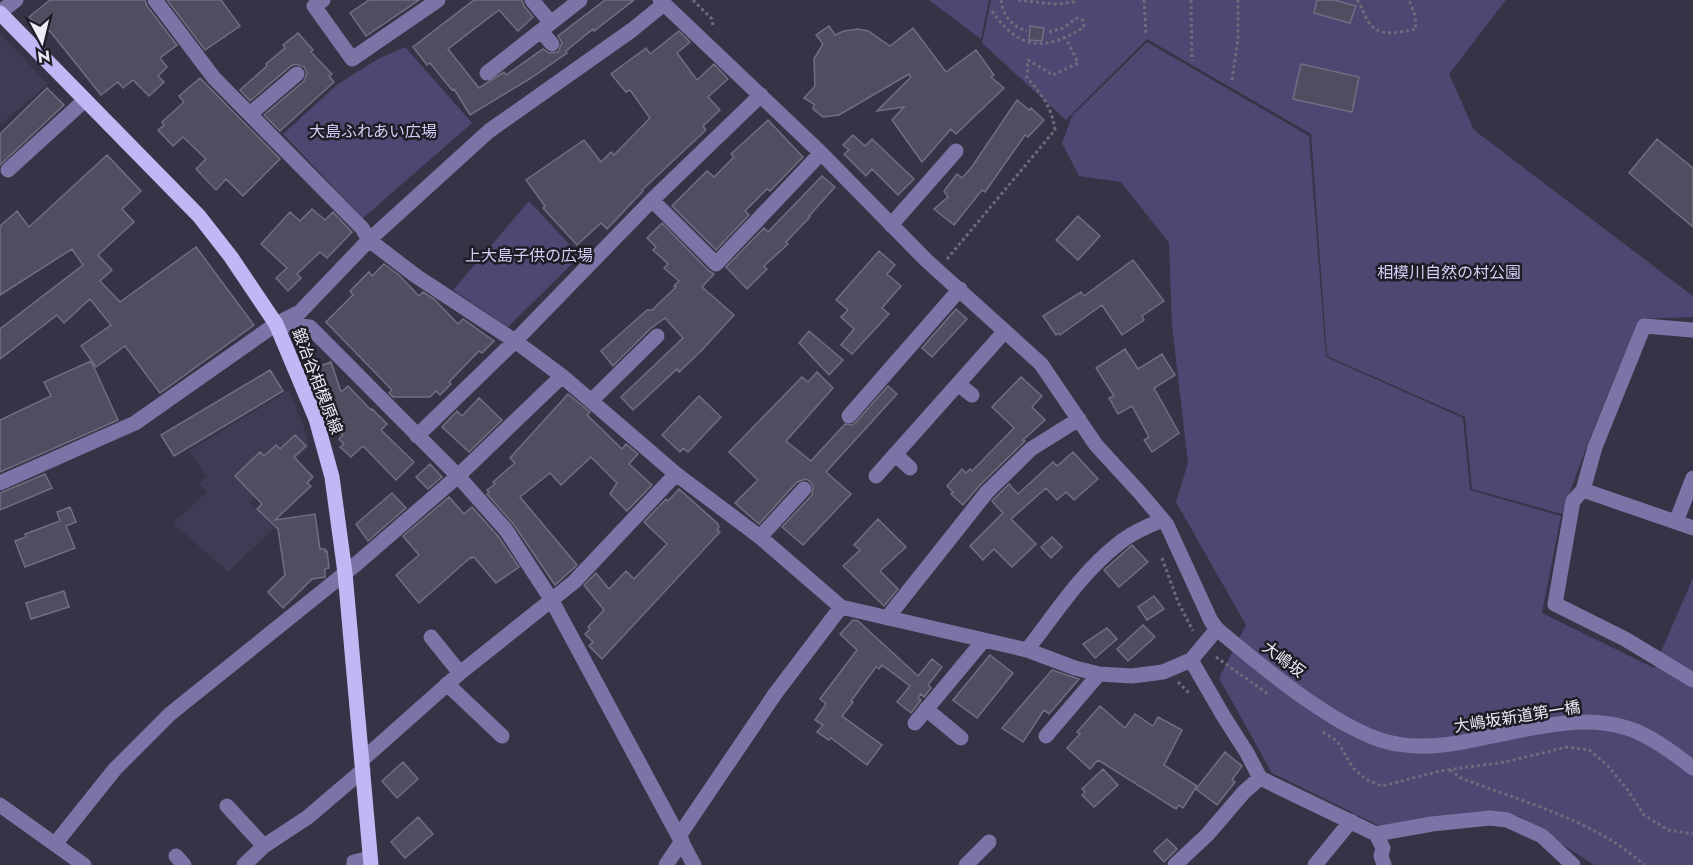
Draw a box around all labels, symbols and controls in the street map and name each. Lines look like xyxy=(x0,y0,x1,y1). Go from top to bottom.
north arrow xyxy=(12,12,72,72)
text: N xyxy=(36,44,51,69)
park label: 大島ふれあい広場 xyxy=(309,120,437,143)
park label: 上大島子供の広場 xyxy=(465,244,593,267)
park label: 相模川自然の村公園 xyxy=(1377,261,1521,284)
street label: 鍛冶谷相模原線 xyxy=(287,325,348,438)
street label: 大嶋坂 xyxy=(1258,636,1310,683)
street label: 大嶋坂新道第一橋 xyxy=(1452,695,1582,738)

